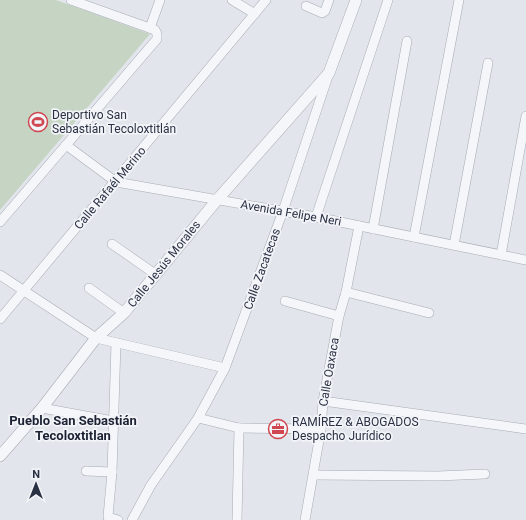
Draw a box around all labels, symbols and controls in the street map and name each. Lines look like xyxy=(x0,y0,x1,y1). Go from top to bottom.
place label: Deportivo San Sebastián Tecoloxtitlán xyxy=(52,108,176,136)
sports icon: Deportivo San Sebastián Tecoloxtitlán xyxy=(27,111,49,133)
street label: Calle Rafaél Merino xyxy=(71,144,149,232)
street label: Avenida Felipe Neri xyxy=(239,197,343,229)
street label: Calle Jesús Morales xyxy=(125,218,203,310)
street label: Calle Zacatecas xyxy=(241,227,283,311)
street label: Calle Oaxaca xyxy=(316,337,342,407)
district label: Pueblo San Sebastián Tecoloxtitlan xyxy=(9,413,137,443)
place label: RAMÍREZ & ABOGADOS Despacho Jurídico xyxy=(292,414,419,443)
office icon: RAMÍREZ & ABOGADOS Despacho Jurídico xyxy=(267,418,289,440)
north arrow xyxy=(16,464,56,504)
text: N xyxy=(32,468,40,481)

